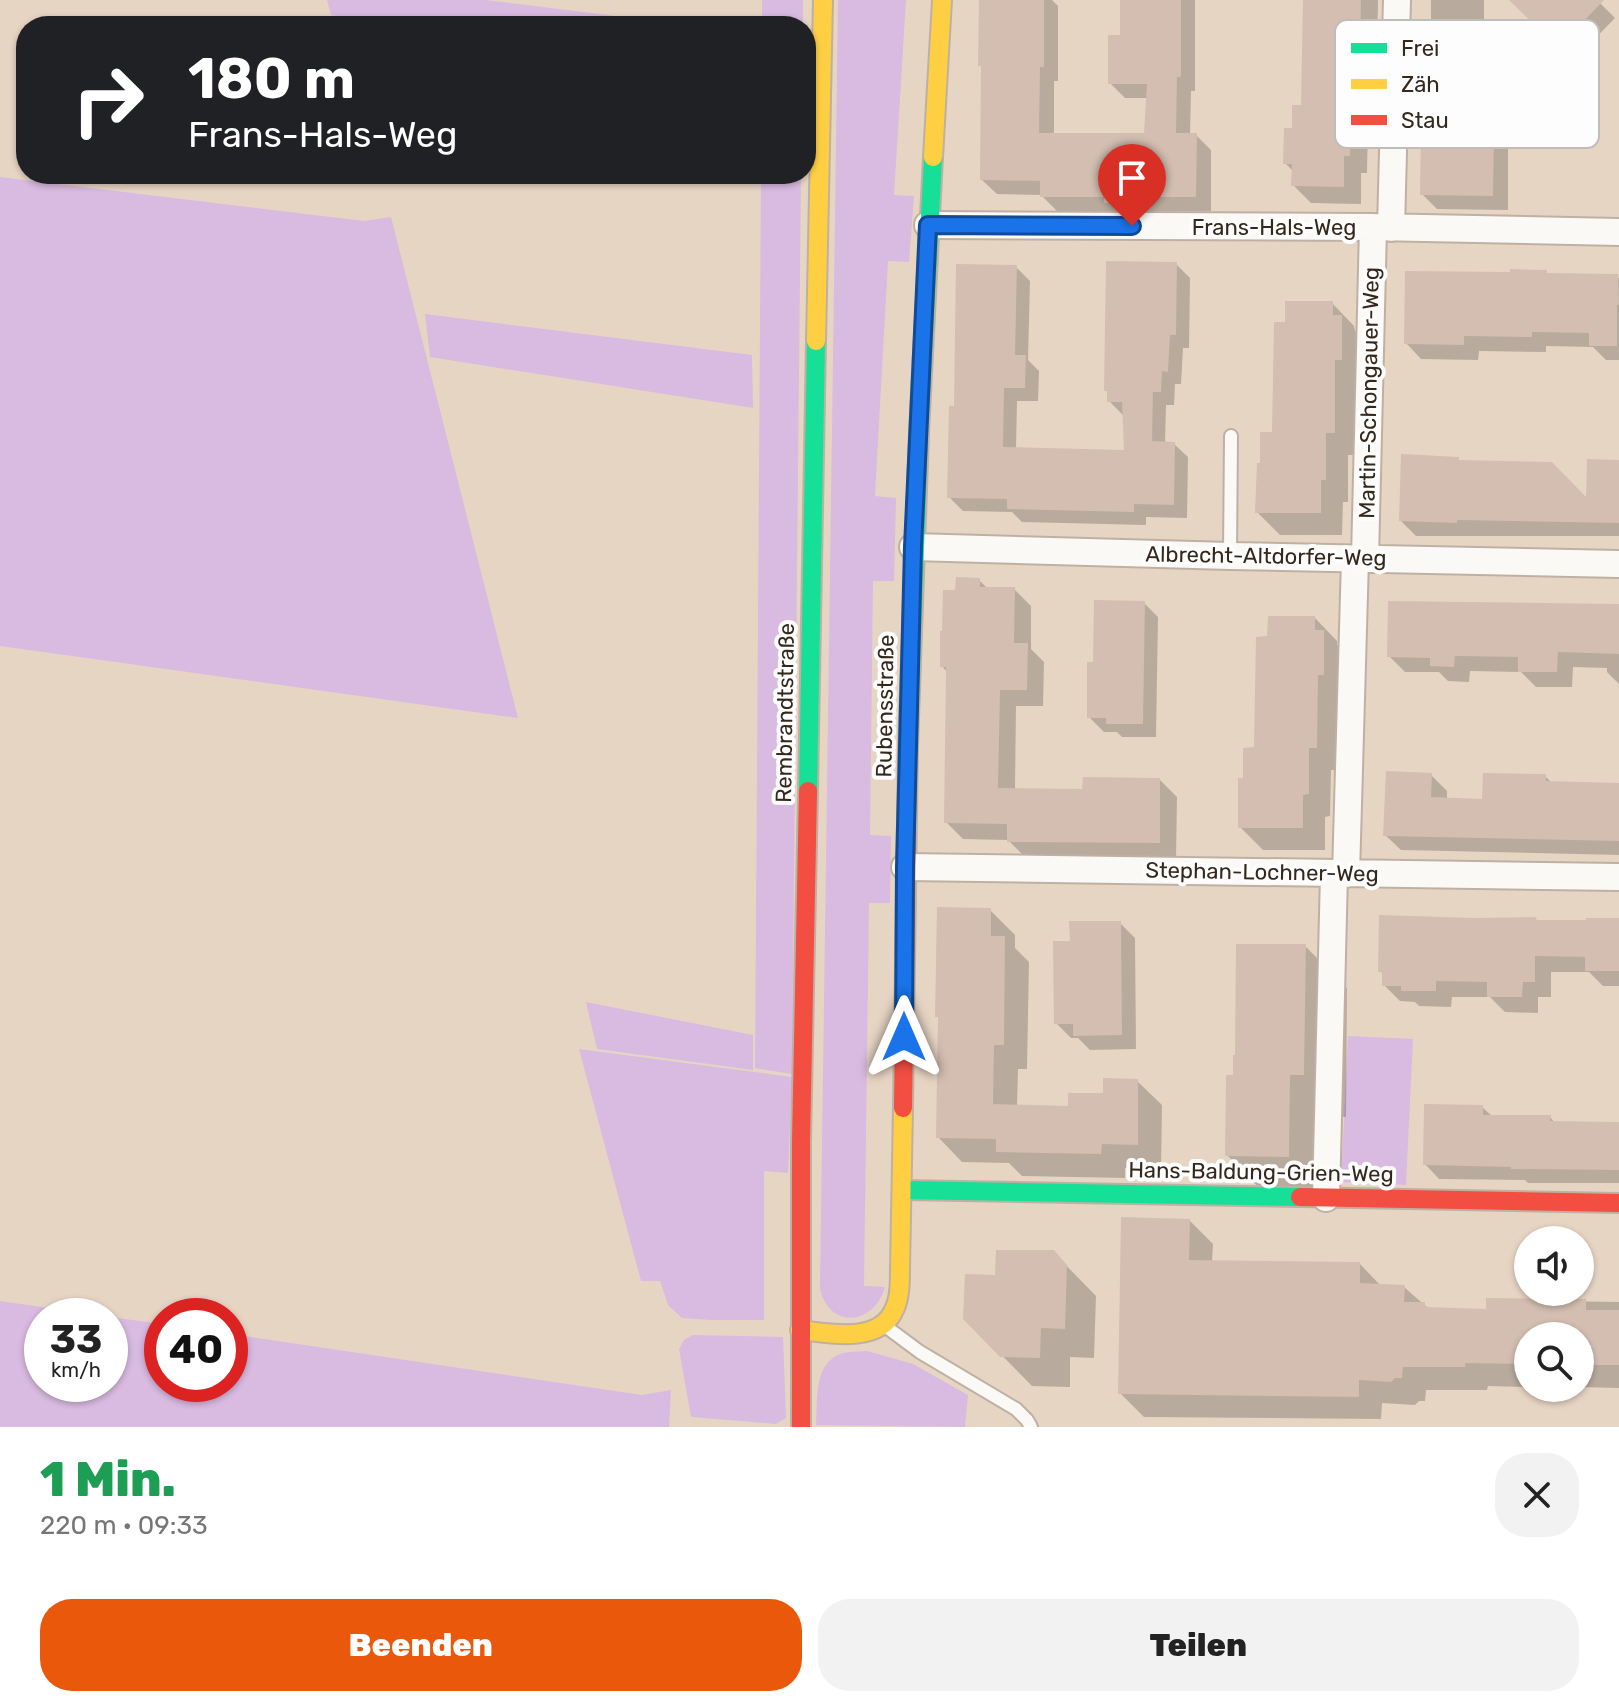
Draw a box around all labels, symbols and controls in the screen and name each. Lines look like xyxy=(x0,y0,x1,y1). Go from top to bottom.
legend xyxy=(1335,20,1599,148)
text: Frei xyxy=(1401,35,1439,62)
text: 180 m xyxy=(188,46,355,112)
icon: right xyxy=(56,48,160,152)
text: Zäh xyxy=(1401,71,1440,98)
text: Stau xyxy=(1401,107,1449,134)
text: Frans-Hals-Weg xyxy=(188,113,458,156)
pin xyxy=(1098,144,1166,226)
icon: arrive xyxy=(1110,156,1154,200)
street label: Frans-Hals-Weg xyxy=(1192,214,1356,241)
street label: Martin-Schongauer-Weg xyxy=(1353,267,1385,519)
street label: Albrecht-Altdorfer-Weg xyxy=(1145,540,1387,572)
street label: Rembrandtstraße xyxy=(770,623,800,803)
street label: Rubensstraße xyxy=(870,634,900,778)
street label: Stephan-Lochner-Weg xyxy=(1145,856,1379,888)
position arrow xyxy=(862,995,946,1079)
street label: Hans-Baldung-Grien-Weg xyxy=(1128,1156,1394,1188)
map controls xyxy=(1514,1226,1594,1402)
button: sound xyxy=(1514,1226,1594,1306)
speed limit sign: 40 xyxy=(144,1298,248,1402)
text: 33 xyxy=(50,1316,102,1363)
button: search xyxy=(1514,1322,1594,1402)
text: km/h xyxy=(51,1358,101,1382)
text: 1 Min. xyxy=(40,1451,176,1508)
button: close xyxy=(1495,1453,1579,1537)
text: 220 m · 09:33 xyxy=(40,1510,208,1541)
button: Beenden xyxy=(40,1599,802,1691)
button: Teilen xyxy=(818,1599,1579,1691)

